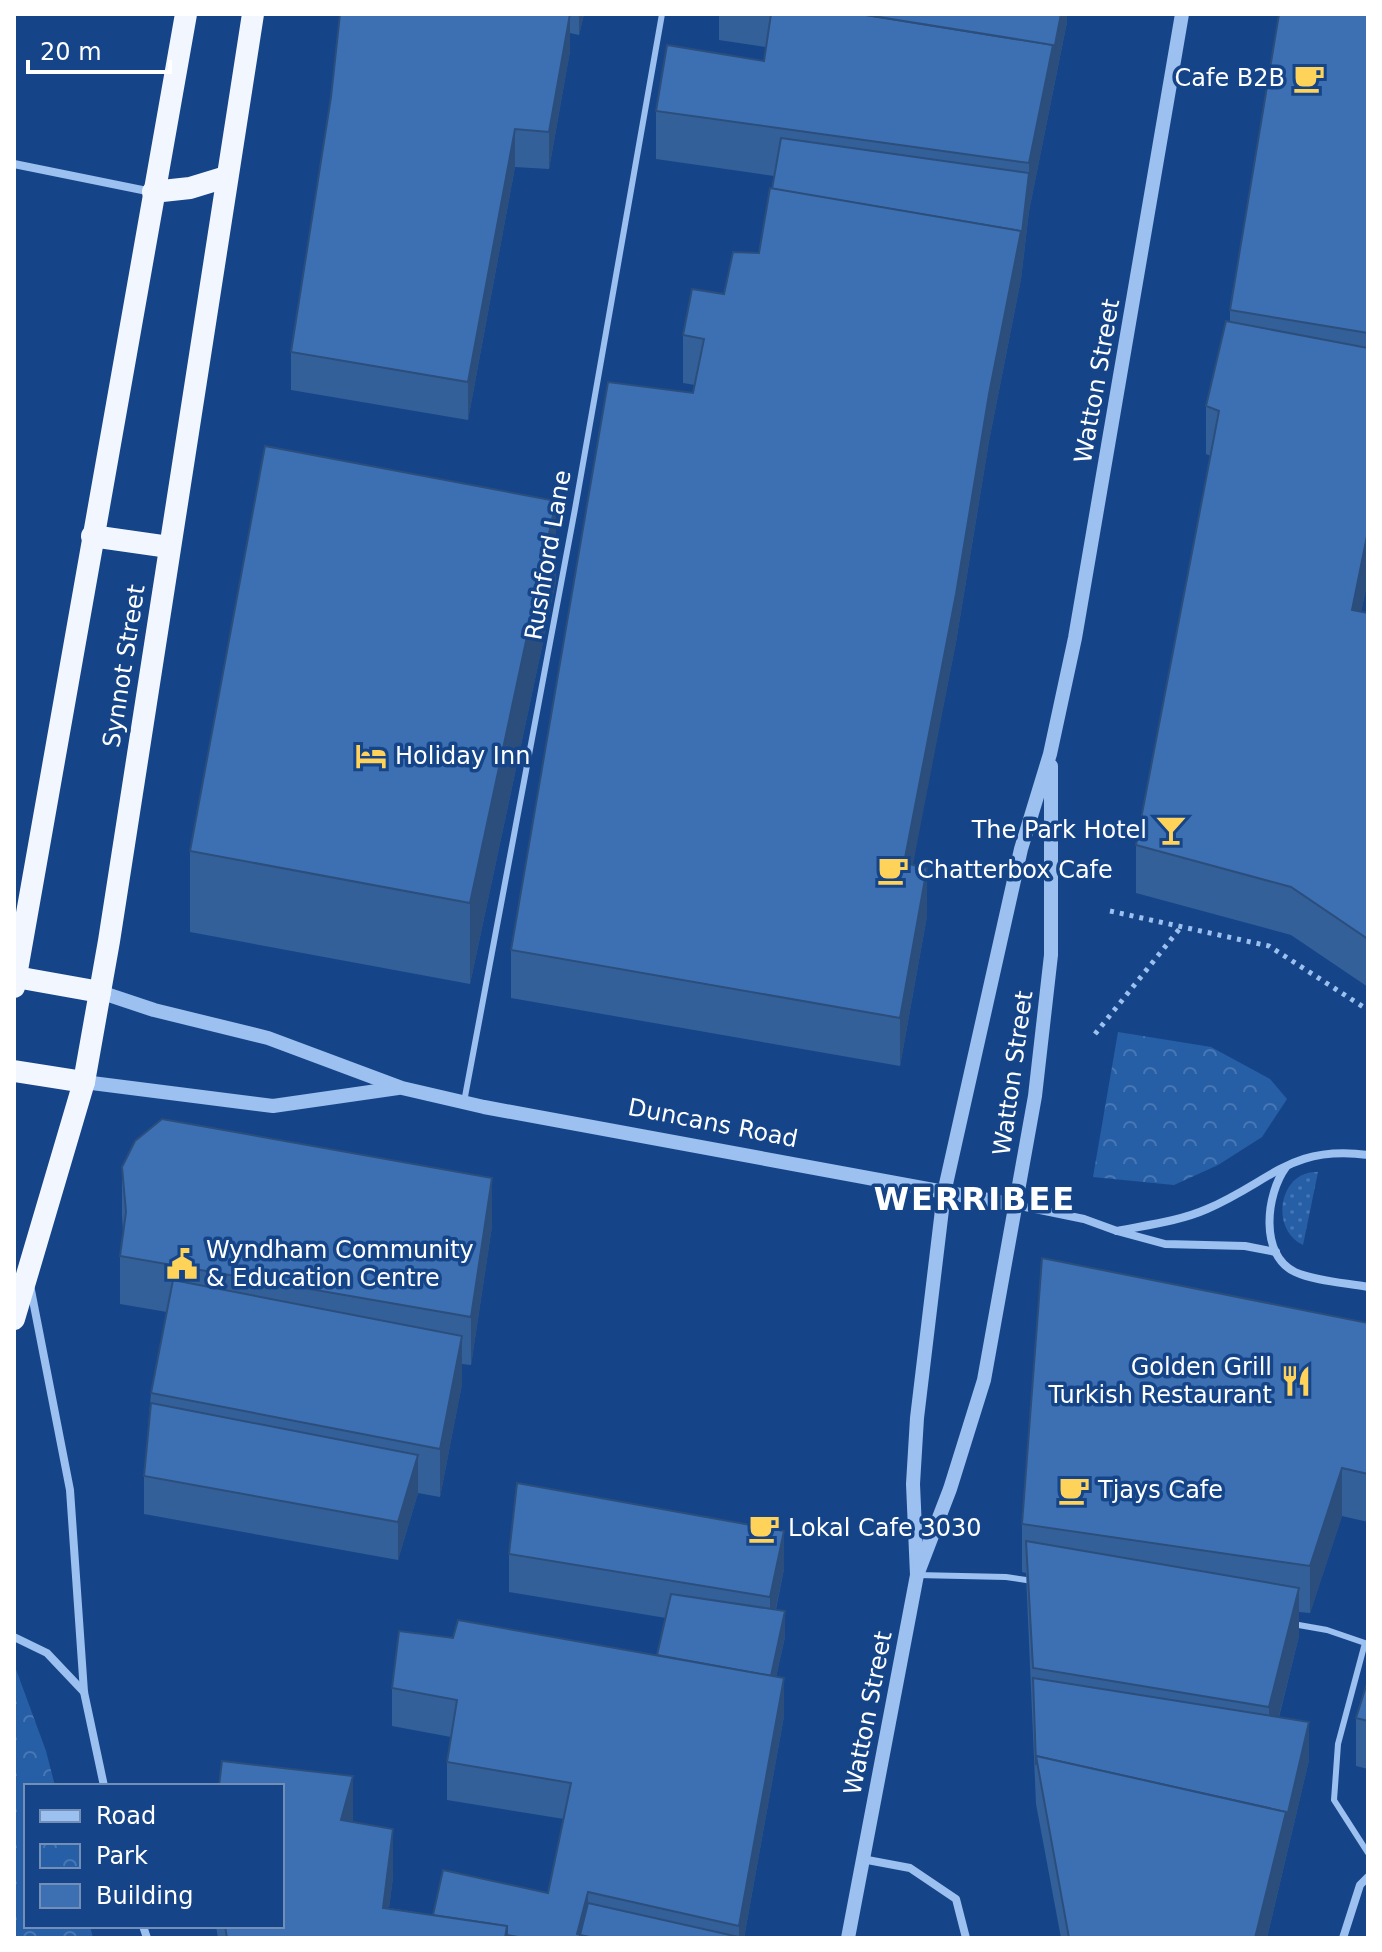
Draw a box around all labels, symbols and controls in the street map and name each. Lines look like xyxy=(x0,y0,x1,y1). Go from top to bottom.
scale bar xyxy=(28,24,170,74)
text: 20 m xyxy=(40,38,102,66)
cafe icon: Cafe B2B xyxy=(1292,61,1326,95)
place label: Cafe B2B xyxy=(1174,64,1285,92)
street label: Watton Street xyxy=(1069,297,1125,465)
street label: Rushford Lane xyxy=(519,468,577,642)
street label: Synnot Street xyxy=(97,583,151,749)
hotel icon: Holiday Inn xyxy=(354,739,388,773)
place label: Holiday Inn xyxy=(395,742,530,770)
bar icon: The Park Hotel xyxy=(1154,813,1188,847)
place label: The Park Hotel xyxy=(971,816,1147,844)
cafe icon: Chatterbox Cafe xyxy=(876,853,910,887)
place label: Chatterbox Cafe xyxy=(917,856,1113,884)
street label: Watton Street xyxy=(988,989,1038,1157)
street label: Duncans Road xyxy=(626,1093,800,1153)
district label: WERRIBEE xyxy=(874,1180,1076,1218)
place label: Wyndham Community & Education Centre xyxy=(206,1236,474,1292)
public building icon: Wyndham Community & Education Centre xyxy=(165,1247,199,1281)
place label: Golden Grill Turkish Restaurant xyxy=(1048,1353,1272,1409)
restaurant icon: Golden Grill Turkish Restaurant xyxy=(1279,1364,1313,1398)
cafe icon: Tjays Cafe xyxy=(1057,1473,1091,1507)
place label: Tjays Cafe xyxy=(1097,1476,1223,1504)
cafe icon: Lokal Cafe 3030 xyxy=(747,1511,781,1545)
place label: Lokal Cafe 3030 xyxy=(788,1514,982,1542)
street label: Watton Street xyxy=(838,1629,898,1797)
legend xyxy=(24,1784,284,1928)
text: Road xyxy=(96,1802,156,1830)
text: Park xyxy=(96,1842,148,1870)
text: Building xyxy=(96,1882,193,1910)

